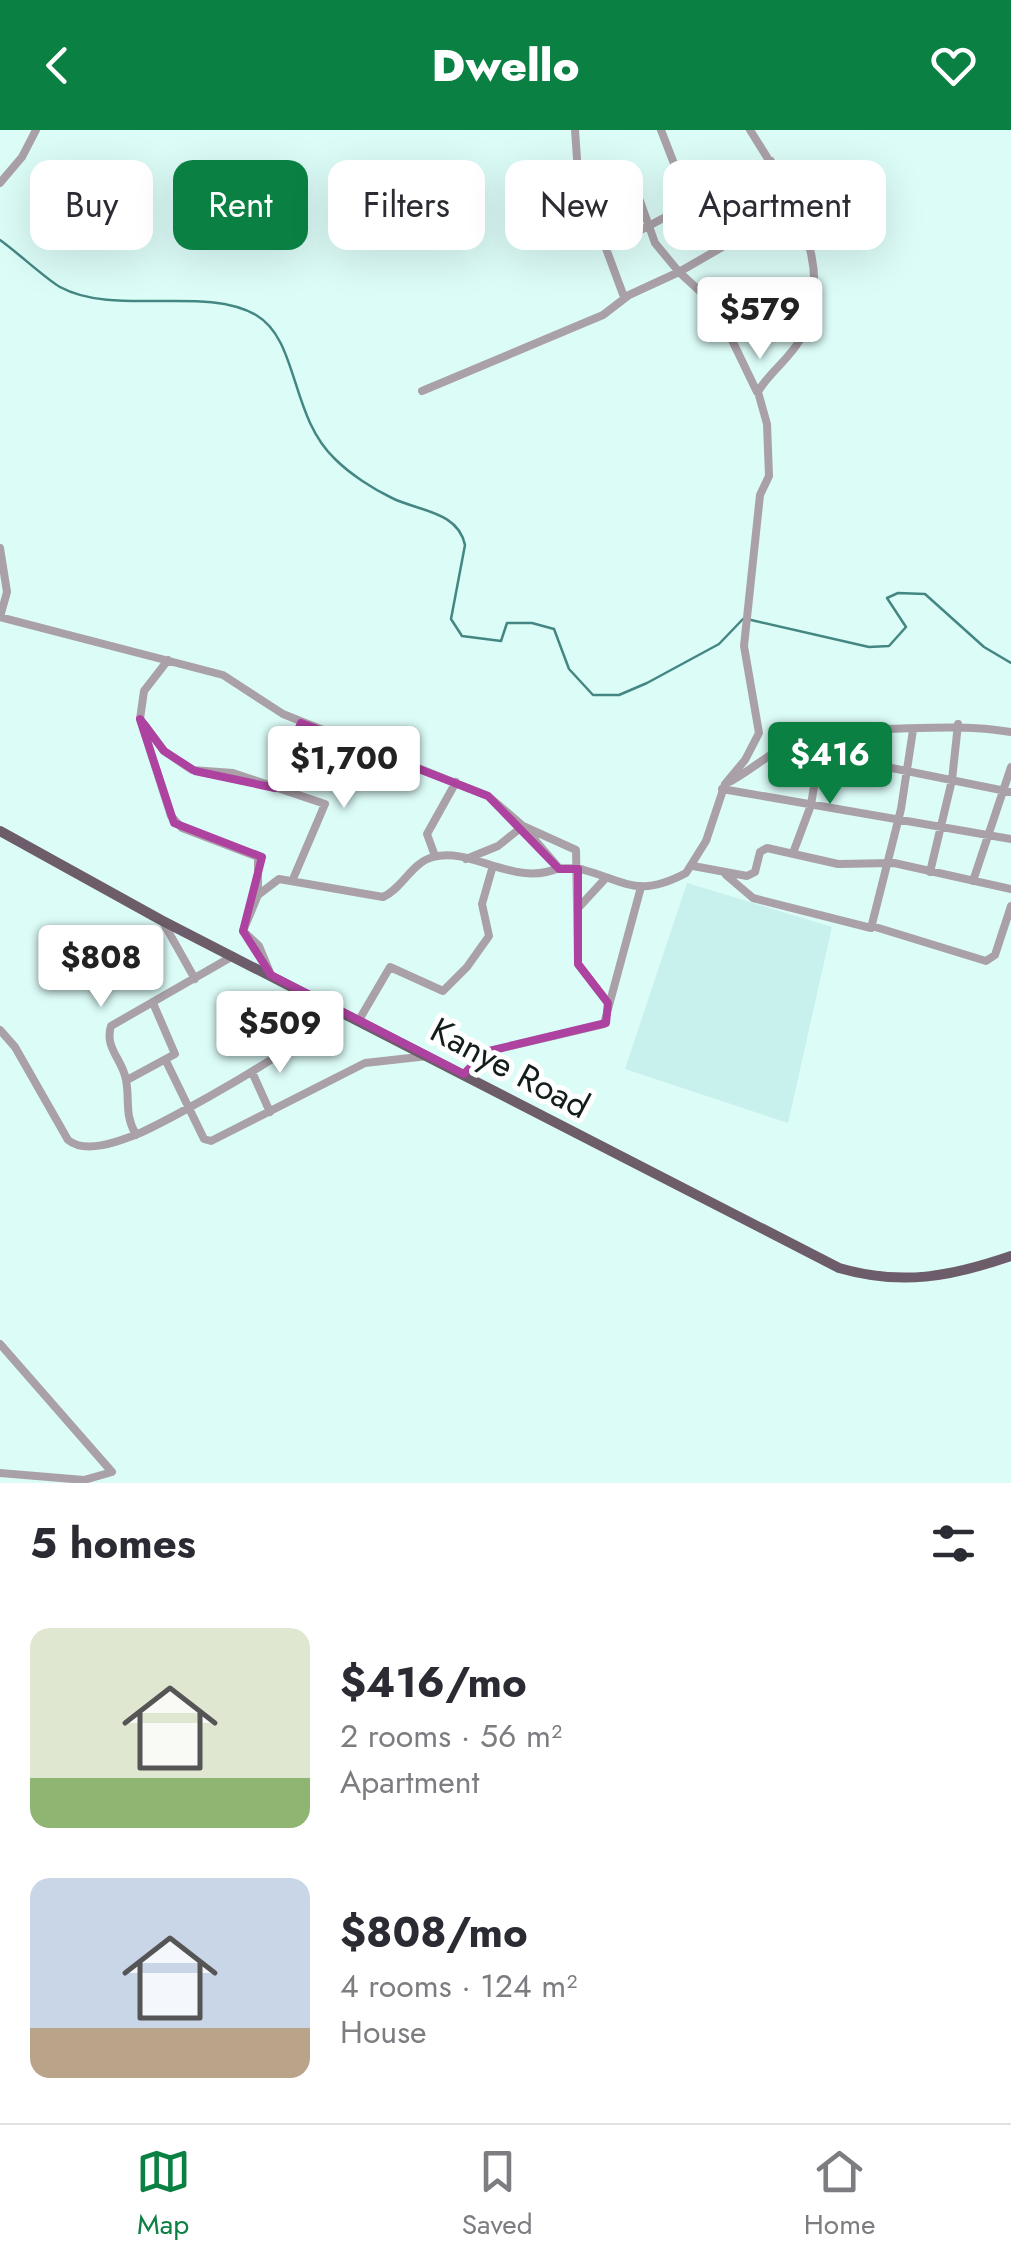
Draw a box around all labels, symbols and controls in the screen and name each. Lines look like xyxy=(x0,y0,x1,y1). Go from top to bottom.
text: Dwello xyxy=(431,33,580,98)
icon: back xyxy=(30,38,85,93)
icon: heart xyxy=(926,38,981,93)
chip: Buy xyxy=(30,160,153,250)
chip: Rent xyxy=(173,160,308,250)
chip: Filters xyxy=(328,160,485,250)
chip: New xyxy=(505,160,643,250)
chip: Apartment xyxy=(663,160,886,250)
pin: $579 xyxy=(701,277,819,362)
text: $579 xyxy=(719,286,801,332)
pin: $416 xyxy=(771,722,889,807)
pin: $1,700 xyxy=(263,726,425,811)
text: $416 xyxy=(790,731,870,777)
text: $1,700 xyxy=(290,735,398,781)
pin: $808 xyxy=(42,925,160,1010)
text: $808 xyxy=(60,934,142,980)
pin: $509 xyxy=(221,991,339,1076)
text: $509 xyxy=(238,1000,322,1046)
street label: Kanye Road xyxy=(422,1005,598,1131)
text: 5 homes xyxy=(30,1513,196,1574)
icon: filters xyxy=(926,1516,981,1571)
text: $416/mo xyxy=(340,1652,527,1713)
icon: home xyxy=(110,1668,230,1788)
text: 2 rooms · 56 m² xyxy=(340,1713,562,1759)
text: Apartment xyxy=(340,1759,479,1805)
text: $808/mo xyxy=(340,1902,528,1963)
icon: home xyxy=(110,1918,230,2038)
text: 4 rooms · 124 m² xyxy=(340,1963,577,2009)
text: House xyxy=(340,2009,427,2055)
tab: Map xyxy=(136,2144,191,2245)
tab: Saved xyxy=(462,2144,533,2245)
tab: Home xyxy=(804,2144,875,2245)

